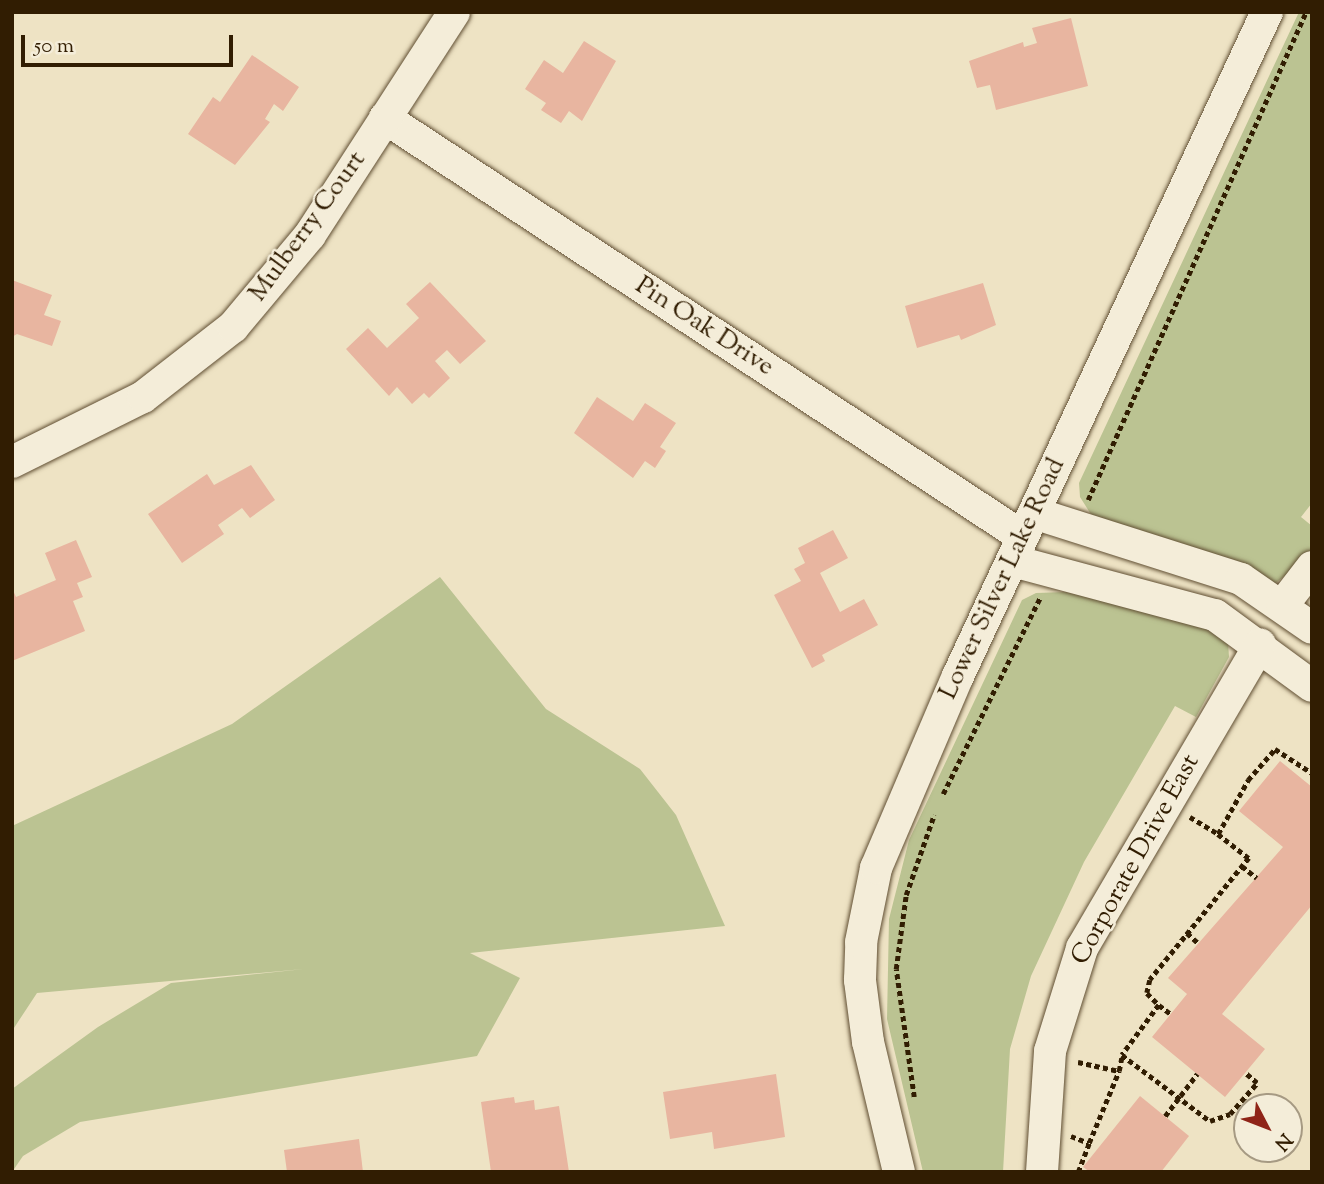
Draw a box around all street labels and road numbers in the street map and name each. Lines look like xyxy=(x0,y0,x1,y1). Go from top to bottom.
street label: Mulberry Court xyxy=(243,146,373,308)
street label: Pin Oak Drive xyxy=(629,271,779,383)
street label: Lower Silver Lake Road xyxy=(933,453,1073,705)
street label: Corporate Drive East xyxy=(1065,749,1207,971)

